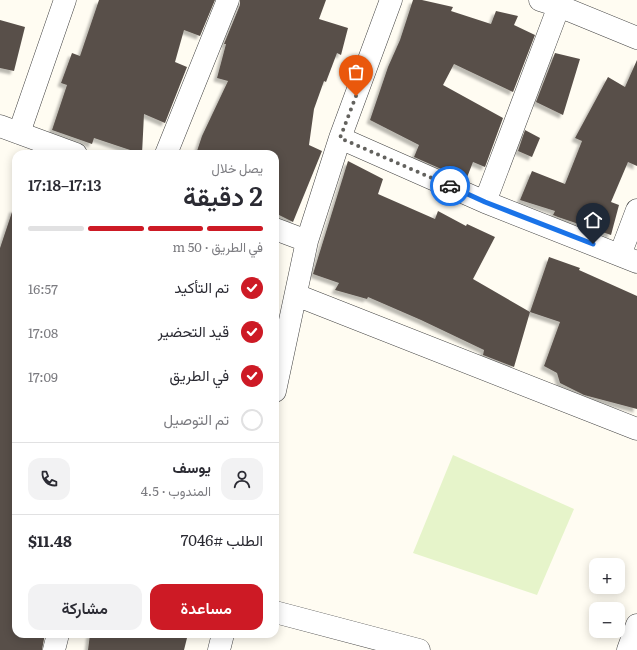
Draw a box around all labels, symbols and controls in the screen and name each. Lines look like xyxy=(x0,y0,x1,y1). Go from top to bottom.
pin xyxy=(339,55,373,96)
icon: bag xyxy=(345,61,367,83)
text: يصل خلال xyxy=(212,158,263,177)
courier xyxy=(430,166,470,206)
text: 17:13–17:18 xyxy=(28,173,101,196)
text: 2 دقيقة xyxy=(183,175,263,214)
icon: car xyxy=(439,175,461,197)
pin xyxy=(576,203,610,244)
icon: home xyxy=(582,209,604,231)
text: في الطريق · 50 m xyxy=(173,237,263,256)
text: تم التأكيد xyxy=(174,275,229,298)
icon: check xyxy=(241,277,263,299)
text: 16:57 xyxy=(28,279,58,298)
text: قيد التحضير xyxy=(158,319,229,342)
icon: check xyxy=(241,321,263,343)
text: 17:08 xyxy=(28,323,58,342)
text: في الطريق xyxy=(169,363,229,386)
icon: check xyxy=(241,365,263,387)
text: 17:09 xyxy=(28,367,58,386)
text: تم التوصيل xyxy=(163,407,229,430)
text: يوسف xyxy=(173,455,211,478)
button: phone xyxy=(28,458,70,500)
button: person xyxy=(221,458,263,500)
text: المندوب · 4.5 xyxy=(141,481,211,500)
text: الطلب #7046 xyxy=(181,528,263,551)
text: $11.48 xyxy=(28,529,72,552)
map controls xyxy=(589,558,625,638)
button: + xyxy=(589,558,625,594)
button: مشاركة xyxy=(28,584,142,630)
button: مساعدة xyxy=(150,584,263,630)
button: − xyxy=(589,602,625,638)

